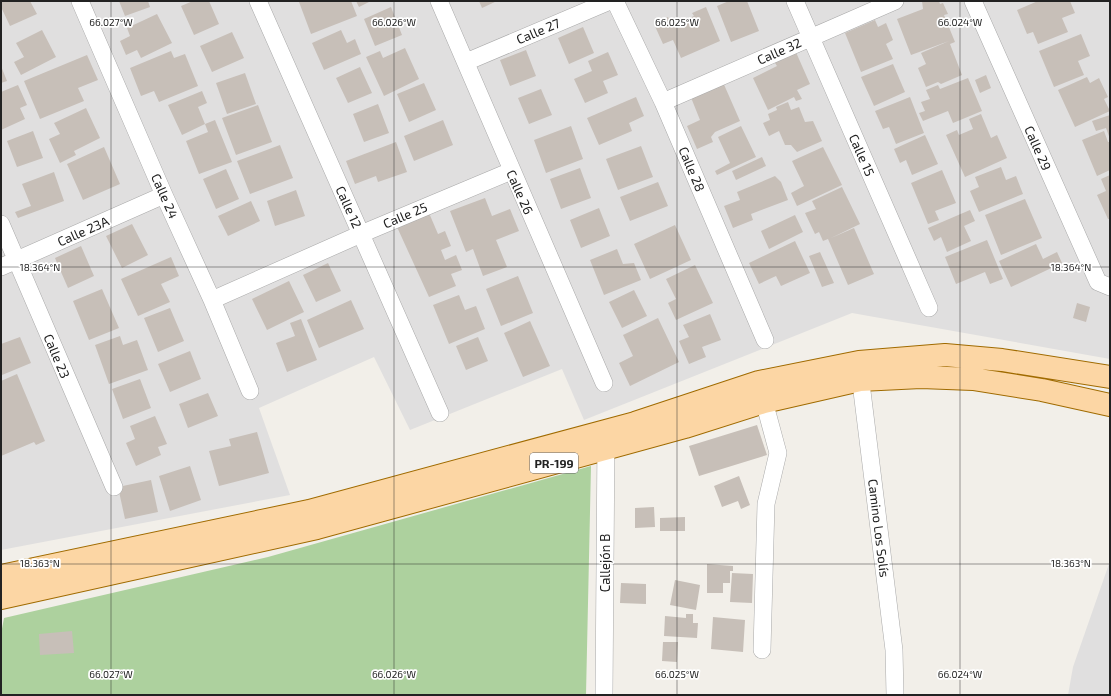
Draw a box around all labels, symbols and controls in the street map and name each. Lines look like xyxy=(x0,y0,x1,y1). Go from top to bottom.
street label: Calle 27 xyxy=(514,14,563,47)
text: 66.027°W xyxy=(89,16,133,28)
text: 66.026°W xyxy=(372,16,417,28)
text: 66.025°W xyxy=(655,16,699,28)
text: 66.024°W xyxy=(938,16,983,28)
street label: Calle 32 xyxy=(754,34,804,68)
street label: Calle 29 xyxy=(1021,123,1055,173)
street label: Calle 15 xyxy=(846,132,878,179)
street label: Calle 28 xyxy=(675,144,709,194)
street label: Calle 26 xyxy=(503,167,537,217)
street label: Calle 24 xyxy=(148,171,182,221)
street label: Calle 12 xyxy=(333,183,365,231)
street label: Calle 25 xyxy=(381,199,430,231)
street label: Calle 23A xyxy=(55,213,111,249)
text: 18.364°N xyxy=(20,261,60,273)
text: 18.364°N xyxy=(1051,261,1091,273)
street label: Calle 23 xyxy=(41,331,73,381)
road number: PR-199 xyxy=(530,453,578,473)
street label: Camino Los Solís xyxy=(865,478,893,578)
street label: Callejón B xyxy=(597,534,613,592)
text: 18.363°N xyxy=(20,557,60,569)
text: 18.363°N xyxy=(1051,557,1091,569)
text: 66.027°W xyxy=(89,668,133,680)
text: 66.026°W xyxy=(372,668,417,680)
text: 66.025°W xyxy=(655,668,699,680)
text: 66.024°W xyxy=(938,668,983,680)

